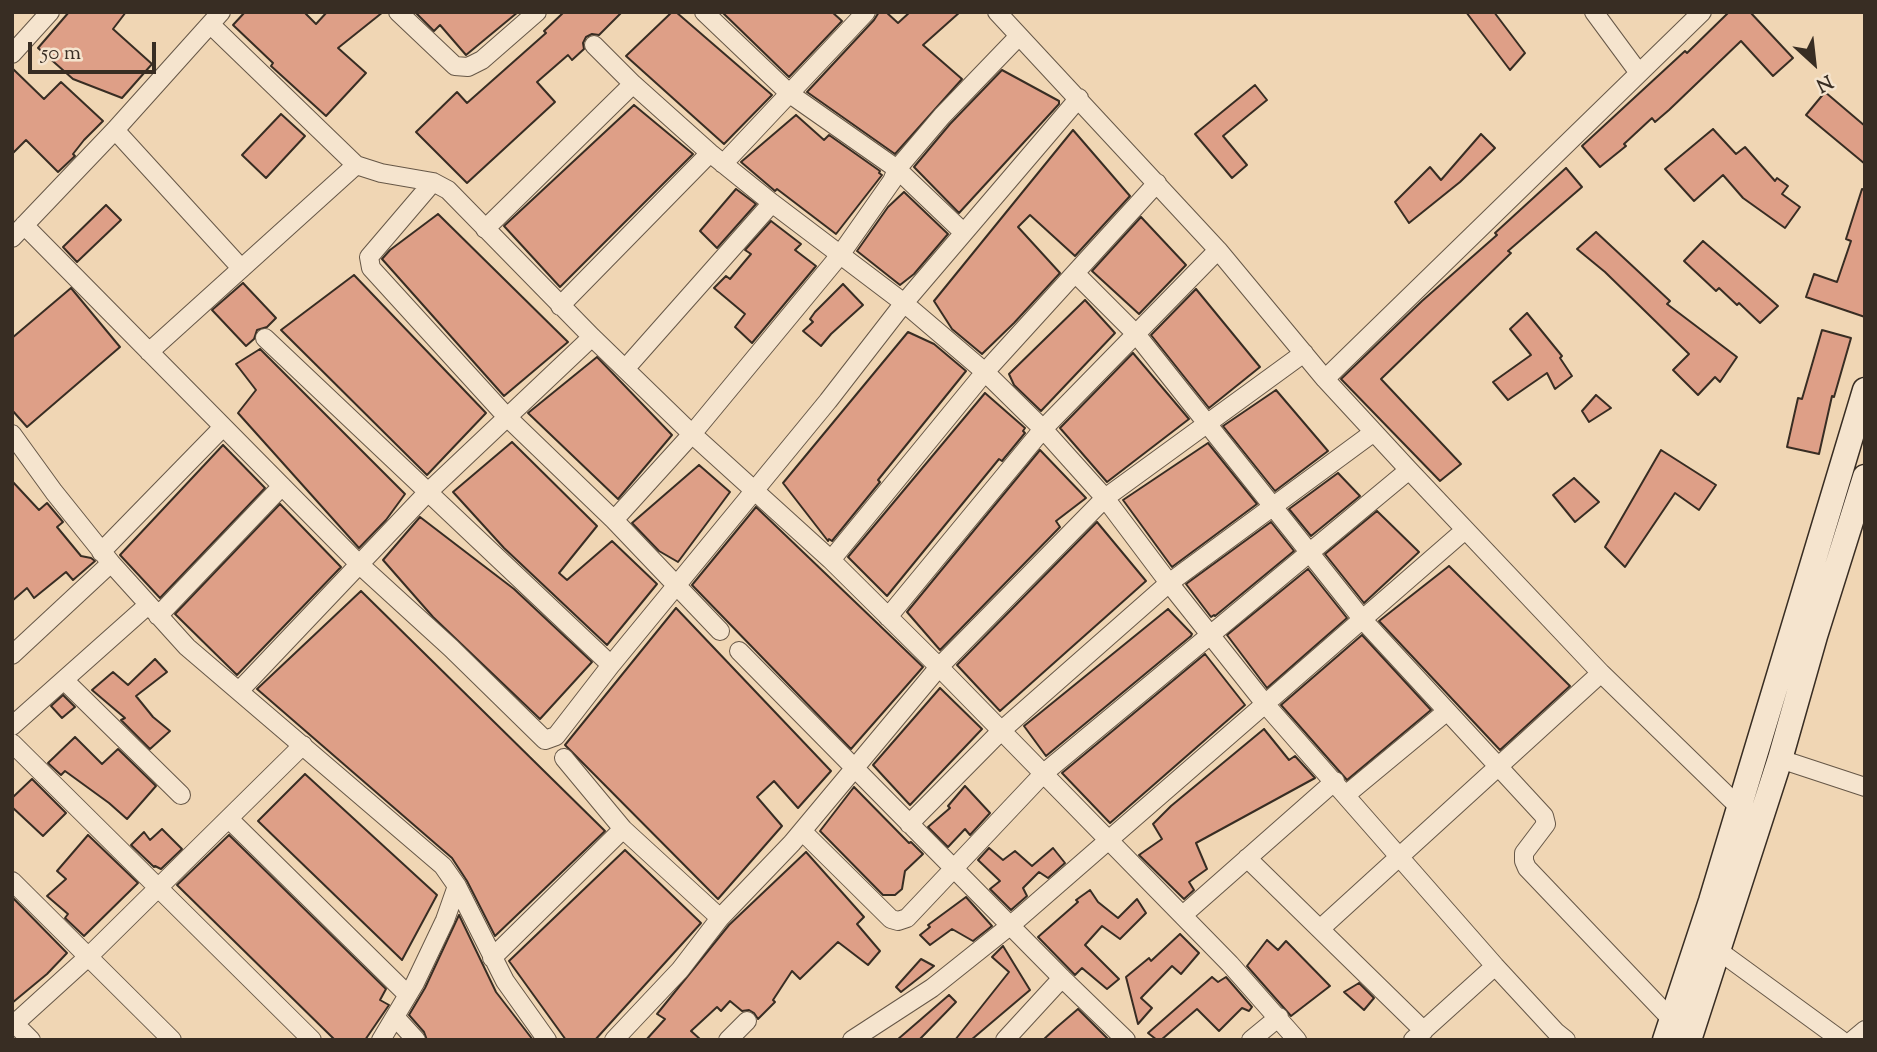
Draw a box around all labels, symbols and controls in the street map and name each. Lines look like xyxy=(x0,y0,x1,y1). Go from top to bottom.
scale bar xyxy=(32,28,159,72)
north arrow xyxy=(1779,28,1849,98)
text: 50 m xyxy=(41,39,81,69)
text: N xyxy=(1811,67,1837,98)

